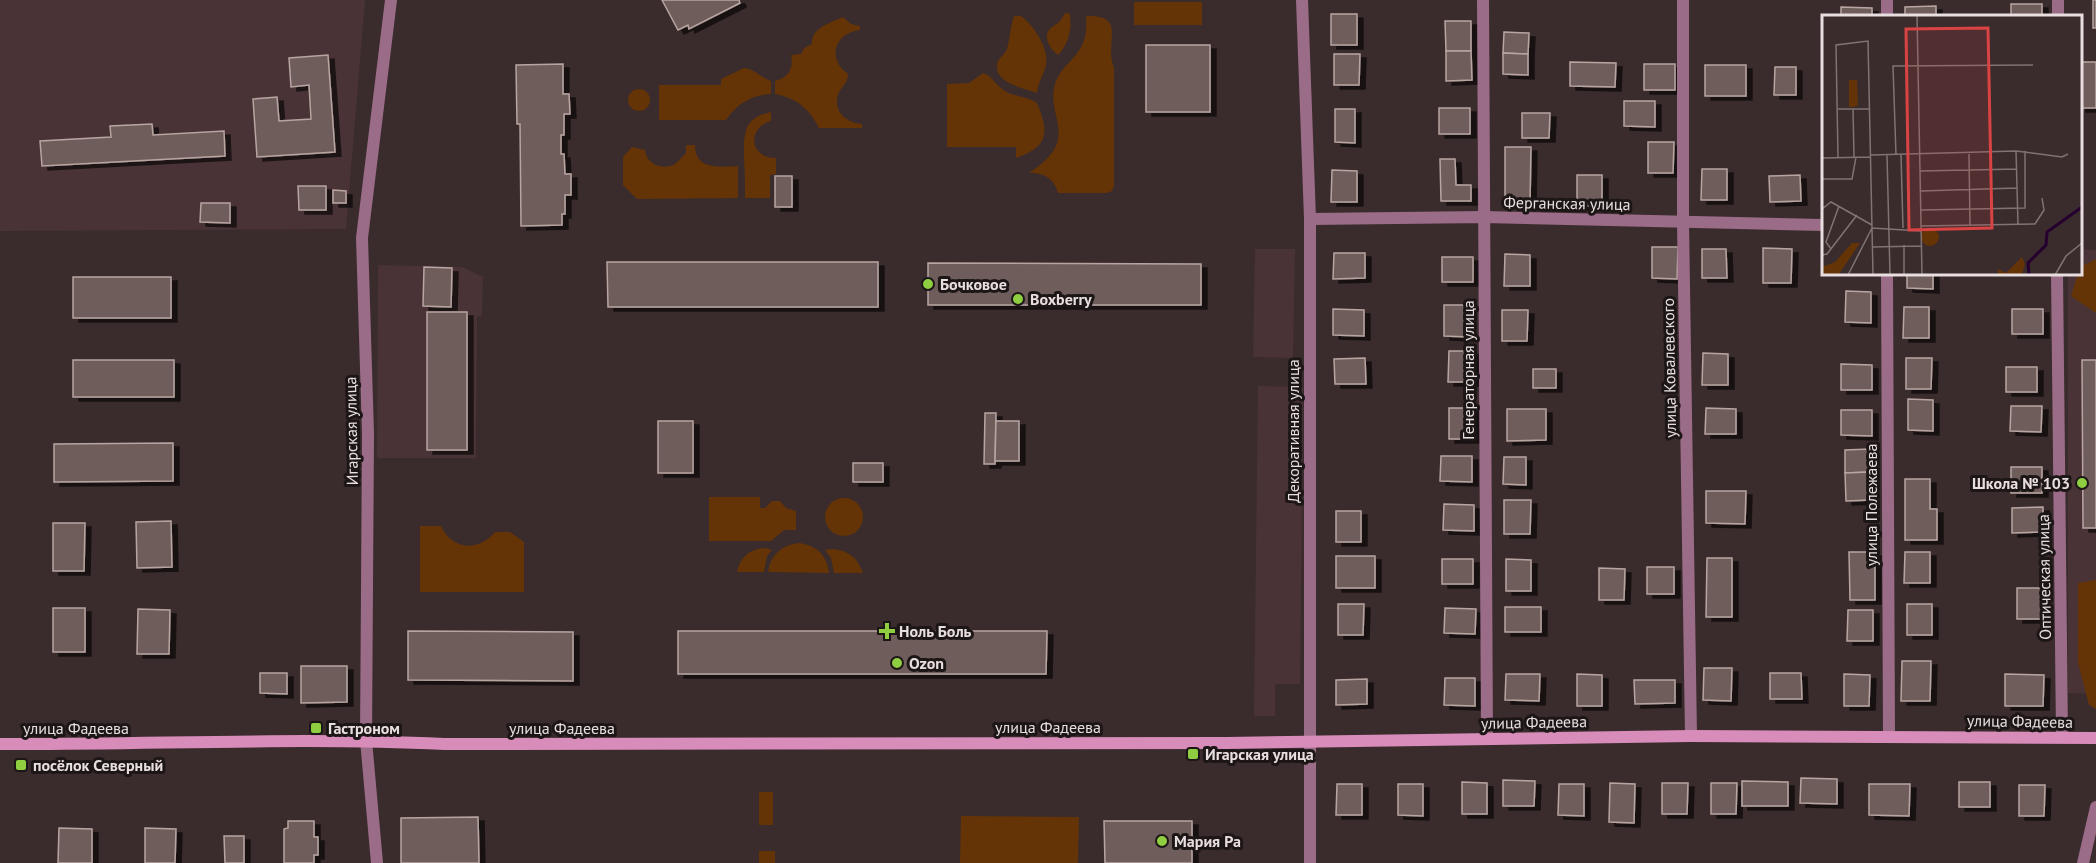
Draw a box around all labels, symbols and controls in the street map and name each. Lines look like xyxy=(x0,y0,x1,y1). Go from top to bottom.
inset map xyxy=(1822,15,2081,274)
street label: Ферганская улица xyxy=(1503,192,1631,214)
place label: Бочковое xyxy=(940,274,1007,294)
marker: Бочковое xyxy=(921,277,935,291)
place label: Boxberry xyxy=(1030,289,1092,309)
marker: Boxberry xyxy=(1011,292,1025,306)
street label: улица Ковалевского xyxy=(1658,298,1680,438)
street label: Генераторная улица xyxy=(1458,300,1478,440)
street label: Декоративная улица xyxy=(1283,359,1303,503)
street label: Игарская улица xyxy=(340,376,362,486)
street label: улица Полежаева xyxy=(1861,444,1881,566)
place label: Школа № 103 xyxy=(1972,473,2070,493)
marker: Школа № 103 xyxy=(2075,476,2089,490)
street label: Оптическая улица xyxy=(2033,514,2055,640)
place label: Ноль Боль xyxy=(899,621,972,641)
marker: Ноль Боль xyxy=(880,624,894,638)
place label: Ozon xyxy=(909,653,944,673)
marker: Ozon xyxy=(890,656,904,670)
street label: улица Фадеева xyxy=(1967,710,2073,732)
street label: улица Фадеева xyxy=(1481,711,1587,733)
street label: улица Фадеева xyxy=(995,717,1101,737)
street label: улица Фадеева xyxy=(23,718,129,738)
place label: Гастроном xyxy=(328,718,400,738)
street label: улица Фадеева xyxy=(509,718,615,738)
marker: Гастроном xyxy=(309,721,323,735)
place label: Игарская улица xyxy=(1205,744,1314,764)
marker: Игарская улица xyxy=(1186,747,1200,761)
place label: посёлок Северный xyxy=(33,755,163,775)
marker: посёлок Северный xyxy=(14,758,28,772)
place label: Мария Ра xyxy=(1174,831,1241,851)
marker: Мария Ра xyxy=(1155,834,1169,848)

